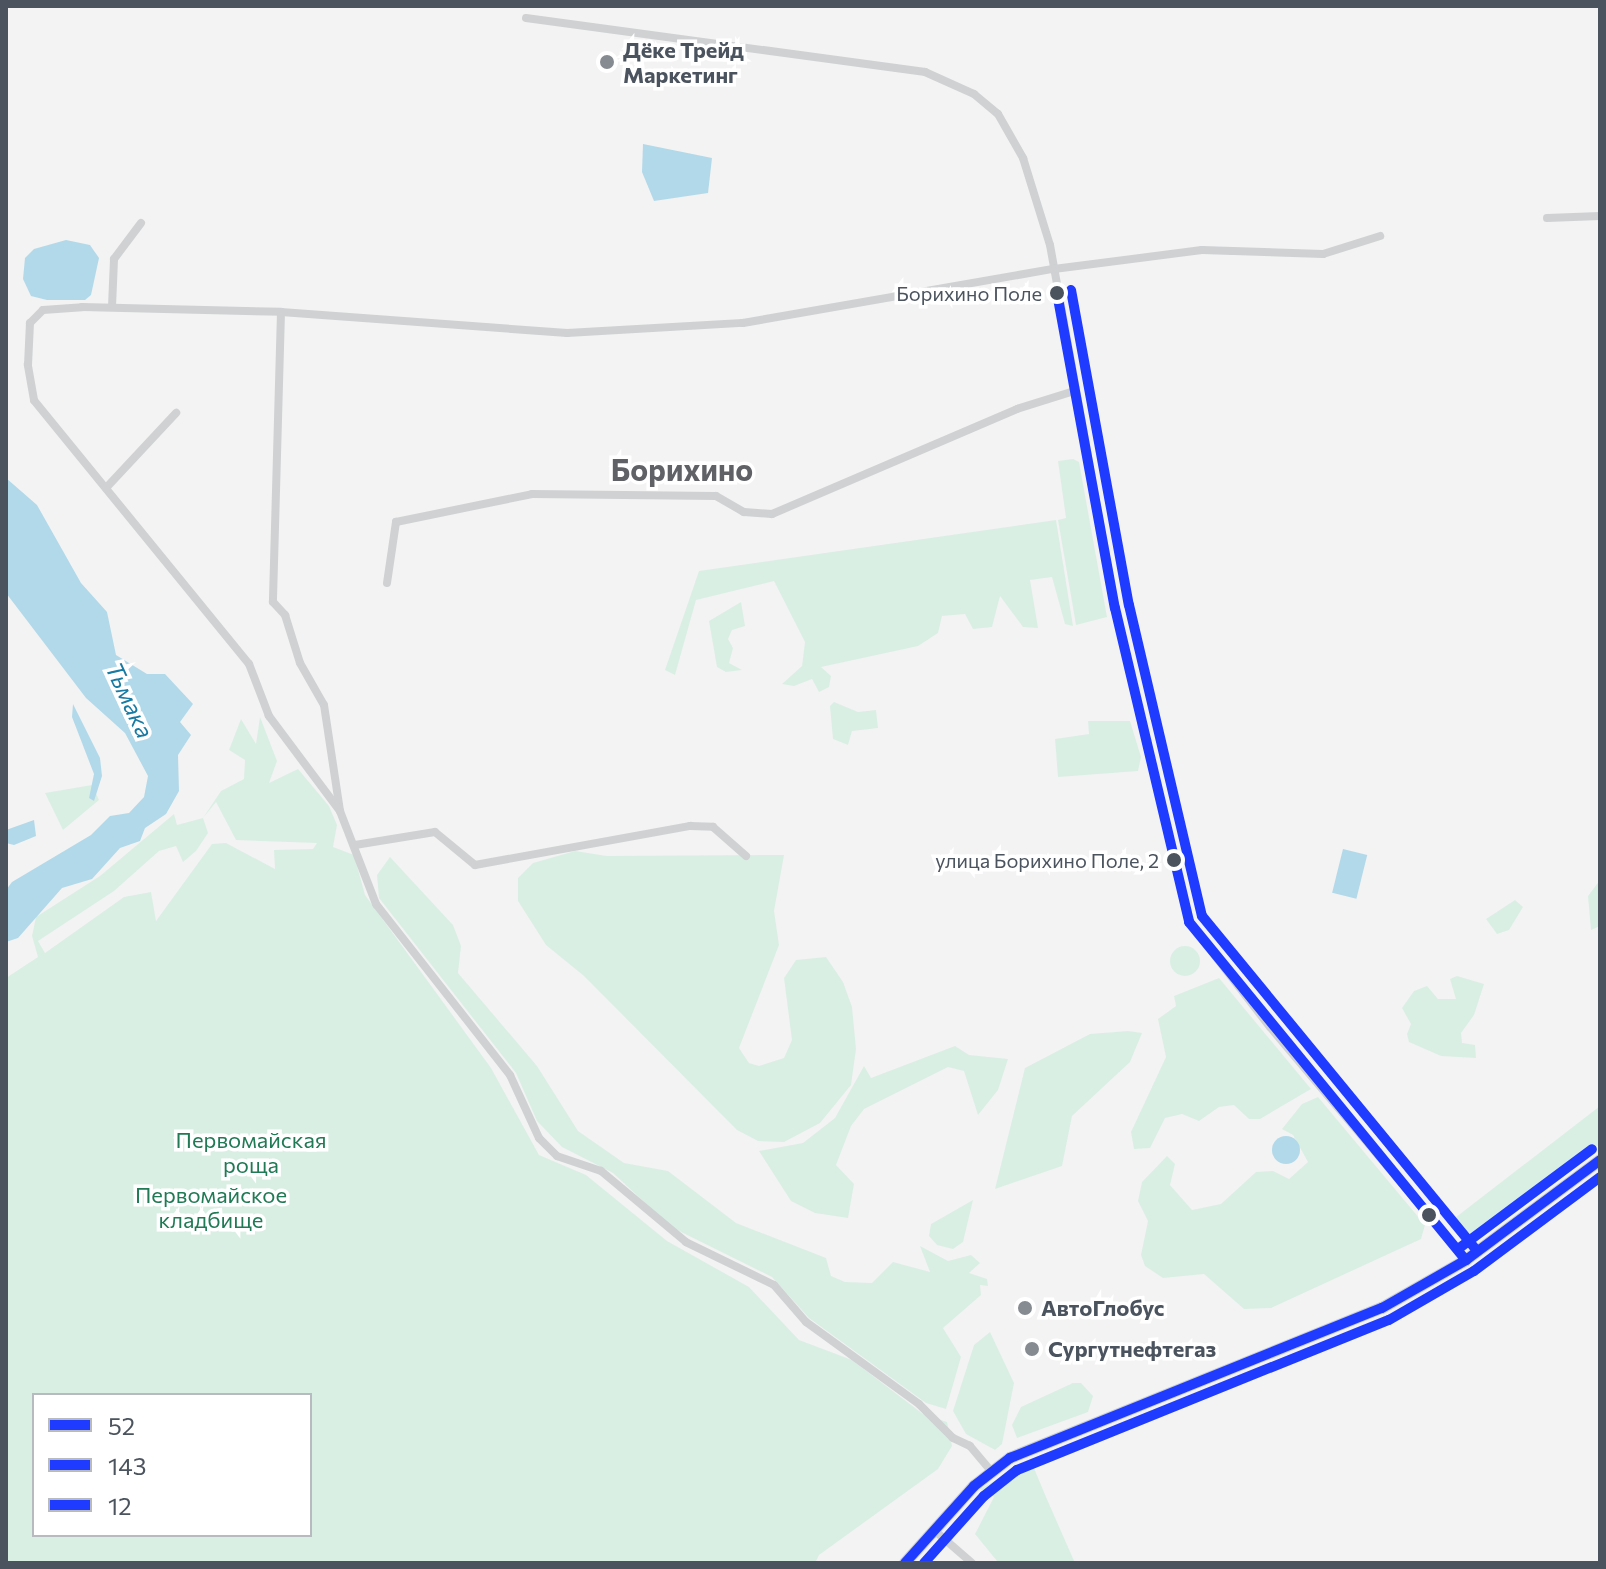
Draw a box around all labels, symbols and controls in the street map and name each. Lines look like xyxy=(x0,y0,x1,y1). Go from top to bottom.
place label: Дёке Трейд Маркетинг xyxy=(623,36,744,88)
marker: Дёке Трейд Маркетинг xyxy=(598,53,616,71)
place label: Борихино Поле xyxy=(896,281,1042,305)
marker: Борихино Поле xyxy=(1049,285,1065,301)
district label: Борихино xyxy=(611,451,753,487)
water label: Тьмака xyxy=(100,657,160,743)
place label: улица Борихино Поле, 2 xyxy=(935,848,1159,872)
marker: улица Борихино Поле, 2 xyxy=(1166,852,1182,868)
park label: Первомайская роща xyxy=(176,1126,326,1178)
park label: Первомайское кладбище xyxy=(135,1181,287,1232)
unlabelled marker xyxy=(1421,1207,1437,1223)
place label: АвтоГлобус xyxy=(1041,1295,1164,1321)
marker: АвтоГлобус xyxy=(1016,1299,1034,1317)
place label: Сургутнефтегаз xyxy=(1048,1336,1216,1362)
marker: Сургутнефтегаз xyxy=(1023,1340,1041,1358)
legend xyxy=(32,1393,312,1537)
text: 52 xyxy=(108,1411,135,1440)
text: 143 xyxy=(108,1451,146,1480)
text: 12 xyxy=(108,1491,132,1520)

